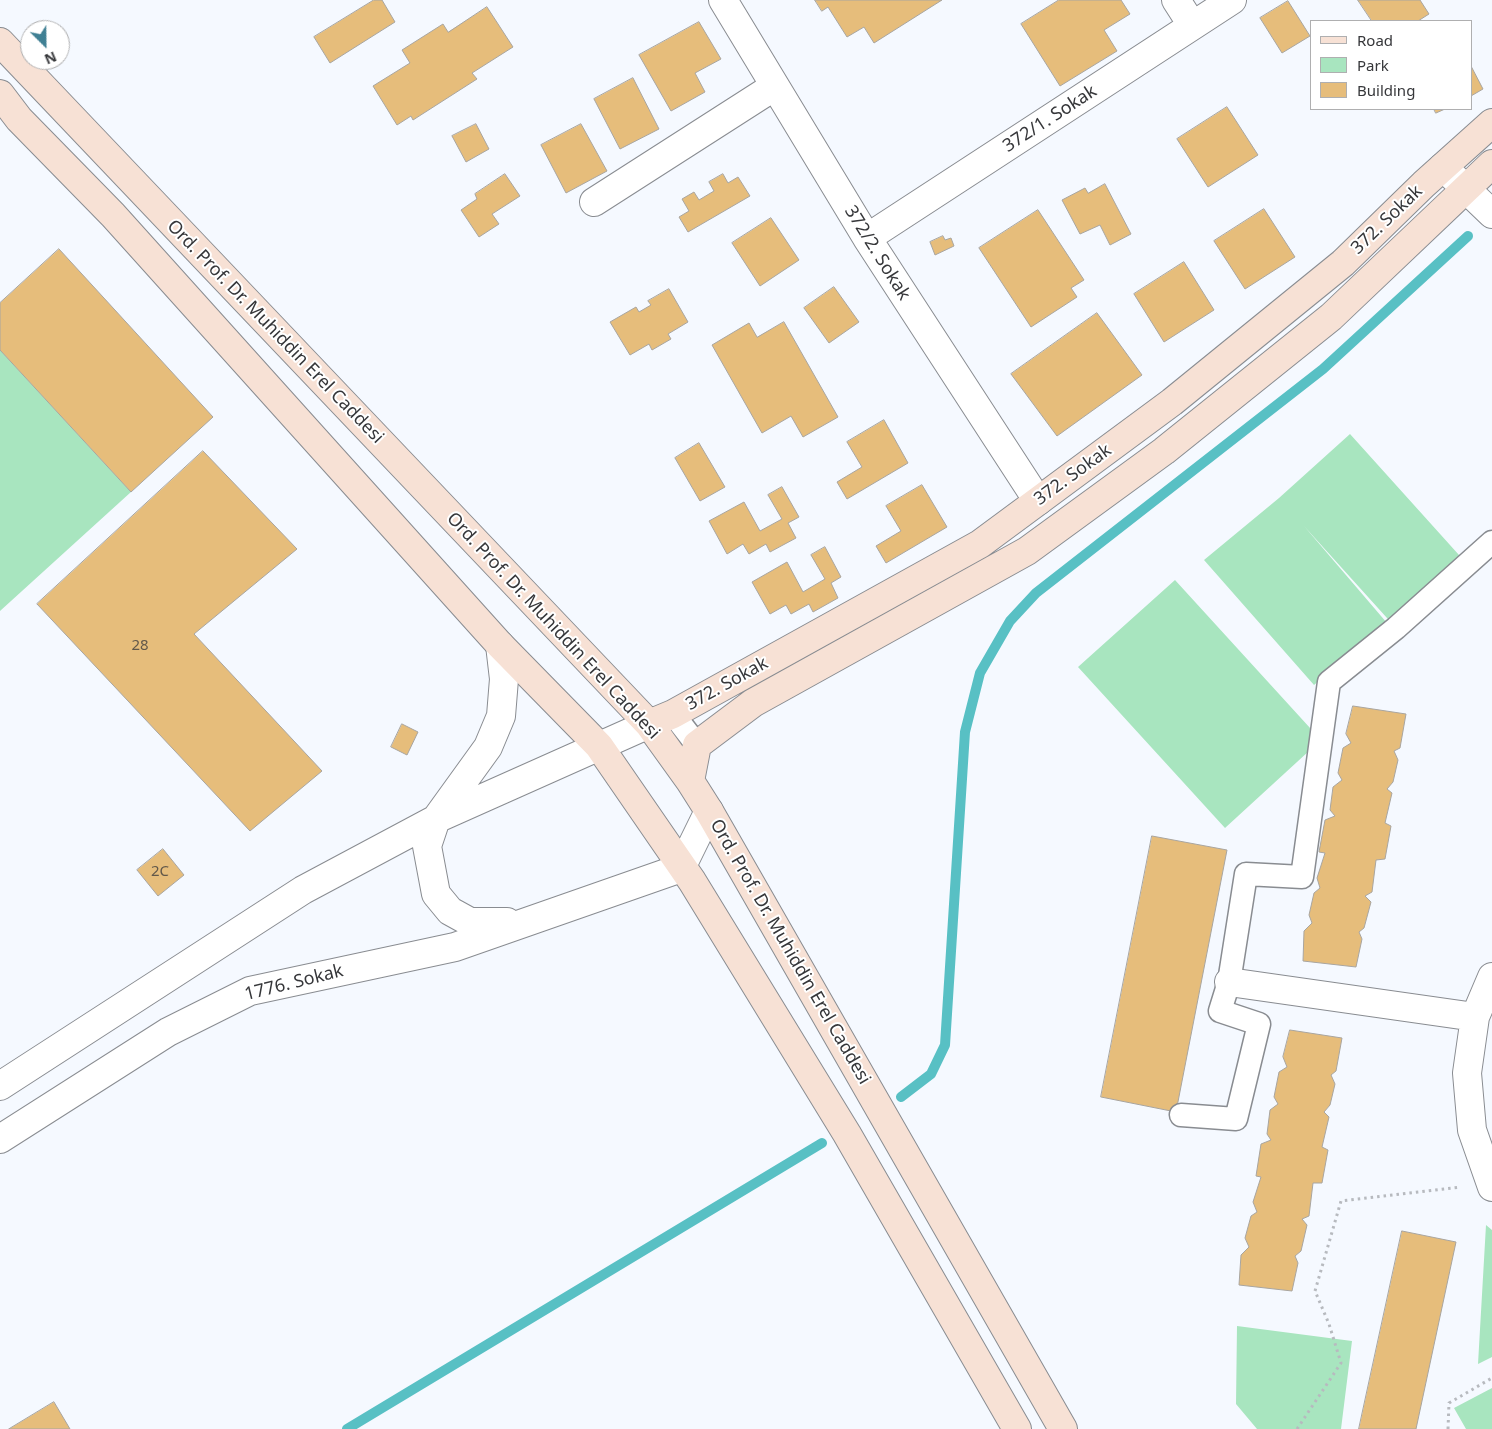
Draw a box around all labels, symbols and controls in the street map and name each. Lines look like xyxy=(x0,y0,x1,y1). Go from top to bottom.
north arrow xyxy=(20,20,70,70)
legend xyxy=(1310,20,1472,110)
text: Road xyxy=(1357,30,1393,50)
text: N xyxy=(42,47,60,69)
text: Park xyxy=(1357,55,1389,75)
text: Building xyxy=(1357,80,1415,100)
street label: 372/1. Sokak xyxy=(999,81,1101,157)
street label: 372. Sokak xyxy=(1347,181,1427,259)
street label: 372/2. Sokak xyxy=(839,202,915,304)
street label: Ord. Prof. Dr. Muhiddin Erel Caddesi xyxy=(162,216,388,448)
street label: 372. Sokak xyxy=(1030,440,1116,510)
street label: Ord. Prof. Dr. Muhiddin Erel Caddesi xyxy=(442,508,664,744)
house number: 28 xyxy=(131,637,149,655)
street label: 372. Sokak xyxy=(682,653,772,715)
street label: Ord. Prof. Dr. Muhiddin Erel Caddesi xyxy=(705,816,875,1088)
house number: 2C xyxy=(151,863,169,881)
street label: 1776. Sokak xyxy=(242,960,346,1006)

